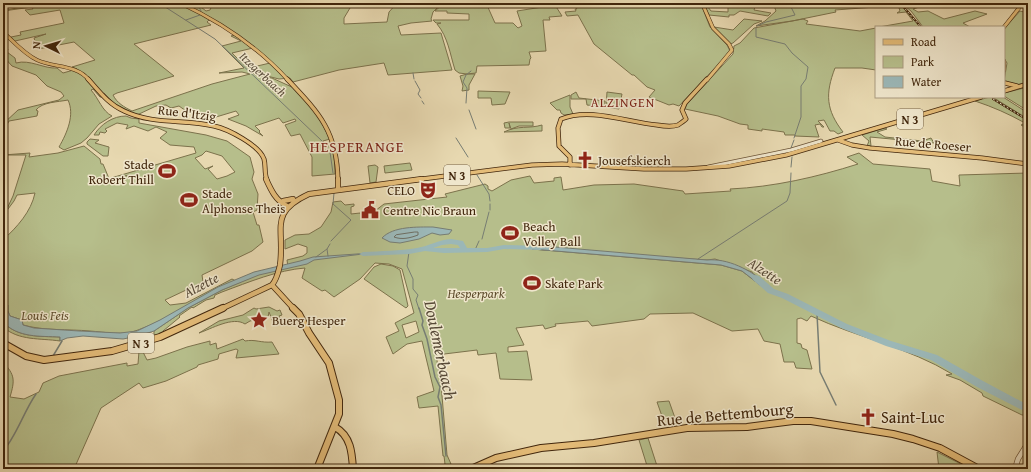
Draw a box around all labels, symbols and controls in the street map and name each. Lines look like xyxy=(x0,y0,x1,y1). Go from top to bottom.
north arrow xyxy=(26,26,66,66)
legend xyxy=(875,26,1005,98)
text: Road xyxy=(911,33,937,50)
text: N xyxy=(28,40,44,49)
water label: Itzegerbaach xyxy=(236,48,290,100)
text: Park xyxy=(911,53,935,70)
text: Water xyxy=(911,73,941,90)
district label: ALZINGEN xyxy=(591,93,655,112)
street label: Rue d'Itzig xyxy=(157,100,218,126)
road number: N 3 xyxy=(897,109,923,129)
street label: Rue de Roeser xyxy=(894,131,972,157)
district label: HESPERANGE xyxy=(310,136,404,157)
church icon: Jousefskierch xyxy=(575,150,595,170)
place label: Jousefskierch xyxy=(596,151,671,170)
place label: Stade Robert Thill xyxy=(89,155,154,189)
sports icon: Stade Robert Thill xyxy=(157,161,177,181)
road number: N 3 xyxy=(444,165,470,185)
theatre icon: CELO xyxy=(418,180,438,200)
place label: CELO xyxy=(387,181,415,200)
place label: Stade Alphonse Theis xyxy=(202,184,285,218)
sports icon: Stade Alphonse Theis xyxy=(179,190,199,210)
public building icon: Centre Nic Braun xyxy=(360,200,380,220)
place label: Centre Nic Braun xyxy=(383,201,477,220)
place label: Beach Volley Ball xyxy=(523,217,581,251)
sports icon: Beach Volley Ball xyxy=(500,223,520,243)
water label: Alzette xyxy=(743,252,786,290)
water label: Alzette xyxy=(179,267,222,303)
sports icon: Skate Park xyxy=(522,273,542,293)
place label: Skate Park xyxy=(545,274,603,293)
park label: Hesperpark xyxy=(446,284,505,303)
water label: Doulemerbaach xyxy=(418,297,464,402)
park label: Louis Feis xyxy=(20,306,69,325)
place icon: Buerg Hesper xyxy=(249,310,269,330)
place label: Buerg Hesper xyxy=(272,311,346,330)
road number: N 3 xyxy=(128,333,154,353)
street label: Rue de Bettembourg xyxy=(656,396,794,432)
place label: Saint-Luc xyxy=(881,405,945,429)
church icon: Saint-Luc xyxy=(858,407,878,427)

